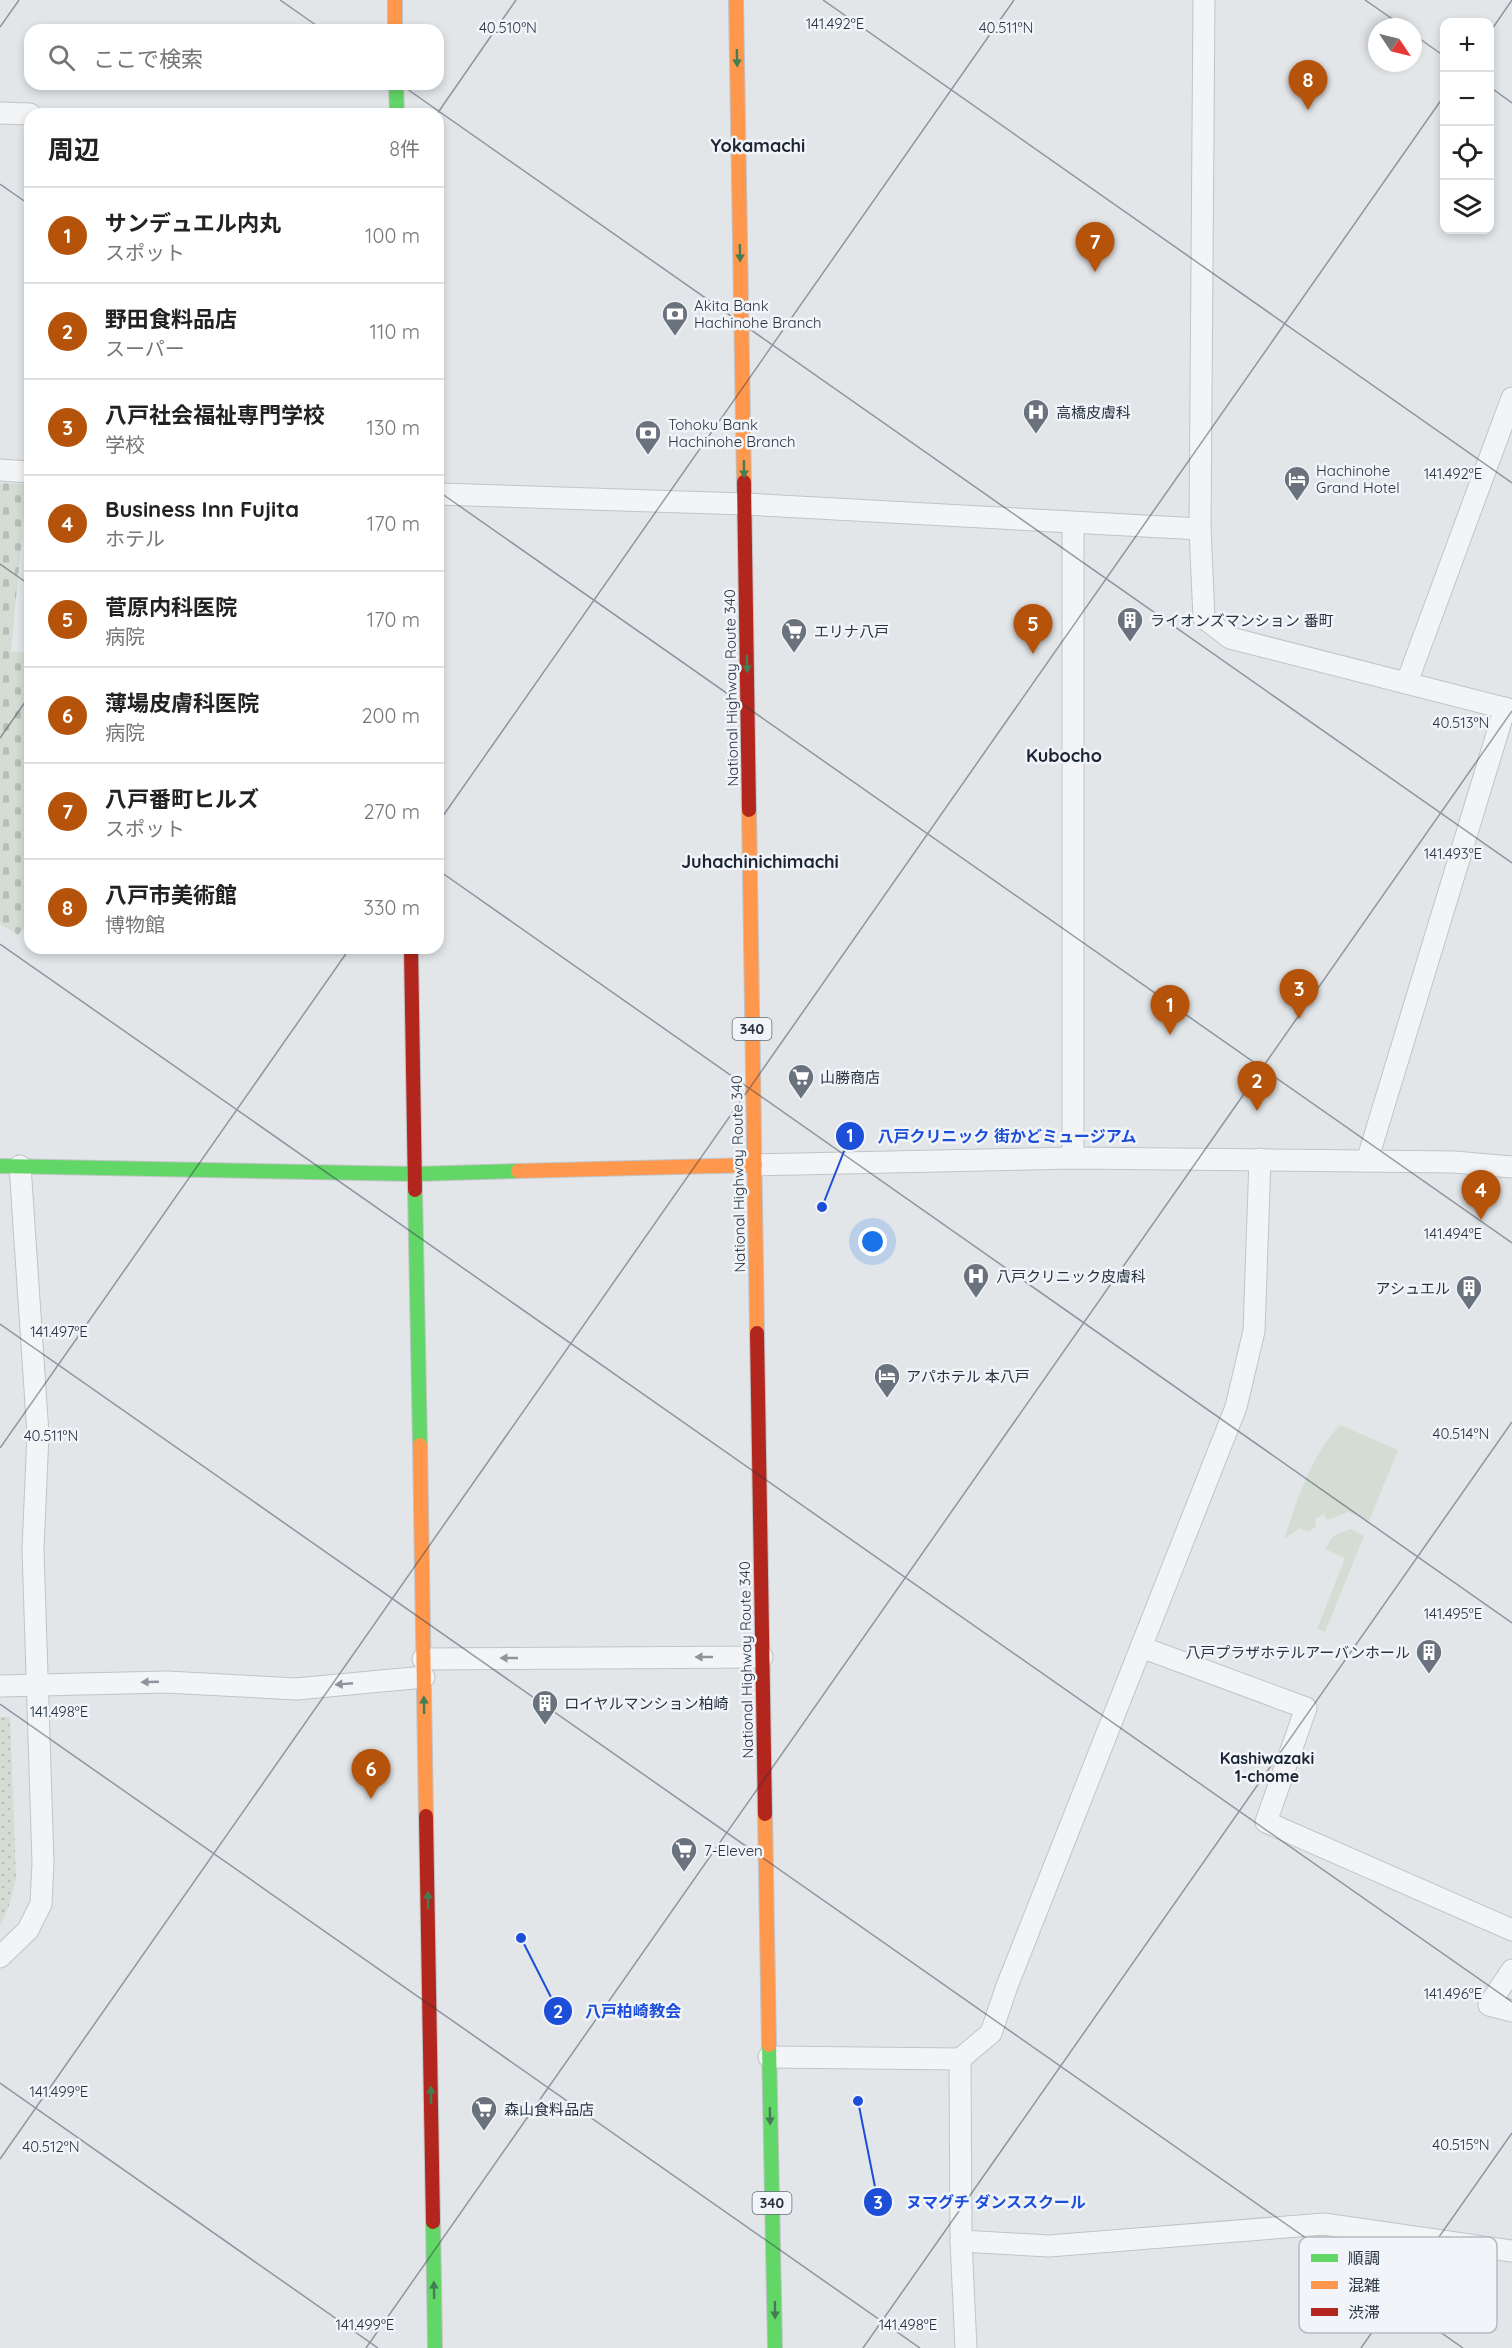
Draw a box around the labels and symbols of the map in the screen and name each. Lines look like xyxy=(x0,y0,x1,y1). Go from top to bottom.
text: 141.492°E xyxy=(806,14,864,33)
text: 40.510°N xyxy=(479,18,537,37)
text: 40.511°N xyxy=(979,18,1033,37)
north arrow xyxy=(1368,18,1422,72)
one-way arrow xyxy=(732,49,742,68)
pin: 8 xyxy=(1288,60,1328,110)
district label: Yokamachi xyxy=(711,134,805,157)
pin: 7 xyxy=(1076,222,1114,272)
one-way arrow xyxy=(735,244,745,263)
place label: Akita Bank Hachinohe Branch xyxy=(694,296,822,332)
bank icon: Akita Bank Hachinohe Branch xyxy=(660,299,690,337)
hospital icon: 高橋皮膚科 xyxy=(1021,397,1051,435)
place label: 高橋皮膚科 xyxy=(1056,403,1131,422)
place label: Tohoku Bank Hachinohe Branch xyxy=(668,415,796,451)
bank icon: Tohoku Bank Hachinohe Branch xyxy=(633,418,663,456)
one-way arrow xyxy=(739,460,748,479)
place label: Hachinohe Grand Hotel xyxy=(1316,461,1400,497)
hotel icon: Hachinohe Grand Hotel xyxy=(1282,464,1312,502)
text: 141.492°E xyxy=(1424,464,1482,483)
street label: National Highway Route 340 xyxy=(720,589,742,787)
pin: 5 xyxy=(1014,604,1052,654)
building icon: ライオンズマンション 番町 xyxy=(1115,605,1145,643)
place label: ライオンズマンション 番町 xyxy=(1150,611,1334,630)
supermarket icon: エリナ八戸 xyxy=(779,616,809,654)
place label: エリナ八戸 xyxy=(814,622,889,641)
one-way arrow xyxy=(742,655,752,674)
text: 40.513°N xyxy=(1432,713,1490,732)
district label: Kubocho xyxy=(1026,744,1102,767)
text: 141.493°E xyxy=(1424,844,1482,863)
district label: Juhachinichimachi xyxy=(681,850,839,873)
pin: 3 xyxy=(1280,970,1318,1019)
pin: 1 xyxy=(1150,986,1190,1035)
road number: 340 xyxy=(732,1018,771,1040)
supermarket icon: 山勝商店 xyxy=(786,1062,816,1100)
pin: 2 xyxy=(1238,1062,1276,1111)
place label: 山勝商店 xyxy=(820,1068,880,1087)
street label: National Highway Route 340 xyxy=(727,1075,749,1273)
callout: 八戸クリニック 街かどミュージアム xyxy=(835,1119,1150,1153)
text: 1 xyxy=(846,1124,854,1147)
text: 八戸クリニック 街かどミュージアム xyxy=(877,1126,1137,1146)
pin: 4 xyxy=(1462,1170,1500,1220)
text: 141.494°E xyxy=(1424,1224,1482,1243)
your location xyxy=(858,1227,887,1256)
hospital icon: 八戸クリニック皮膚科 xyxy=(961,1261,991,1299)
place label: 八戸クリニック皮膚科 xyxy=(996,1267,1146,1286)
building icon: アシュエル xyxy=(1454,1273,1484,1311)
place label: アシュエル xyxy=(1376,1279,1450,1298)
text: 141.497°E xyxy=(30,1322,88,1341)
hotel icon: アパホテル 本八戸 xyxy=(872,1361,902,1399)
place label: アパホテル 本八戸 xyxy=(906,1367,1030,1386)
text: 40.514°N xyxy=(1433,1424,1489,1443)
text: 40.511°N xyxy=(24,1426,78,1445)
street label: National Highway Route 340 xyxy=(735,1561,757,1759)
text: 141.495°E xyxy=(1424,1604,1482,1623)
building icon: 八戸プラザホテルアーバンホール xyxy=(1414,1637,1444,1675)
place label: 八戸プラザホテルアーバンホール xyxy=(1185,1643,1410,1662)
one-way arrow xyxy=(694,1652,713,1662)
one-way arrow xyxy=(499,1653,518,1663)
one-way arrow xyxy=(140,1678,159,1687)
one-way arrow xyxy=(335,1679,354,1689)
building icon: ロイヤルマンション柏崎 xyxy=(530,1688,560,1726)
place label: ロイヤルマンション柏崎 xyxy=(564,1694,729,1713)
one-way arrow xyxy=(419,1695,429,1714)
text: 141.498°E xyxy=(30,1702,88,1721)
district label: Kashiwazaki 1-chome xyxy=(1220,1748,1314,1786)
pin: 6 xyxy=(352,1750,391,1799)
supermarket icon: 7-Eleven xyxy=(669,1835,699,1873)
place label: 7-Eleven xyxy=(704,1841,763,1860)
one-way arrow xyxy=(423,1890,432,1909)
text: 141.496°E xyxy=(1424,1984,1482,2003)
callout: 八戸柏崎教会 xyxy=(543,1994,693,2028)
text: 2 xyxy=(553,2000,563,2023)
text: 八戸柏崎教会 xyxy=(585,2001,681,2021)
text: 141.499°E xyxy=(30,2082,88,2101)
one-way arrow xyxy=(426,2085,436,2104)
supermarket icon: 森山食料品店 xyxy=(469,2094,499,2132)
place label: 森山食料品店 xyxy=(504,2100,594,2119)
one-way arrow xyxy=(765,2106,775,2125)
text: 40.515°N xyxy=(1432,2135,1490,2154)
text: 40.512°N xyxy=(22,2137,80,2156)
callout: ヌマグチ ダンススクール xyxy=(863,2185,1098,2219)
text: 3 xyxy=(873,2191,883,2214)
road number: 340 xyxy=(752,2192,792,2214)
text: ヌマグチ ダンススクール xyxy=(906,2192,1086,2212)
legend xyxy=(1299,2237,1497,2333)
text: 順調 xyxy=(1348,2248,1380,2268)
text: 混雑 xyxy=(1348,2275,1380,2295)
one-way arrow xyxy=(429,2280,439,2299)
one-way arrow xyxy=(770,2301,780,2320)
text: 渋滞 xyxy=(1348,2302,1380,2322)
text: 141.499°E xyxy=(336,2315,394,2334)
text: 141.498°E xyxy=(879,2315,937,2334)

